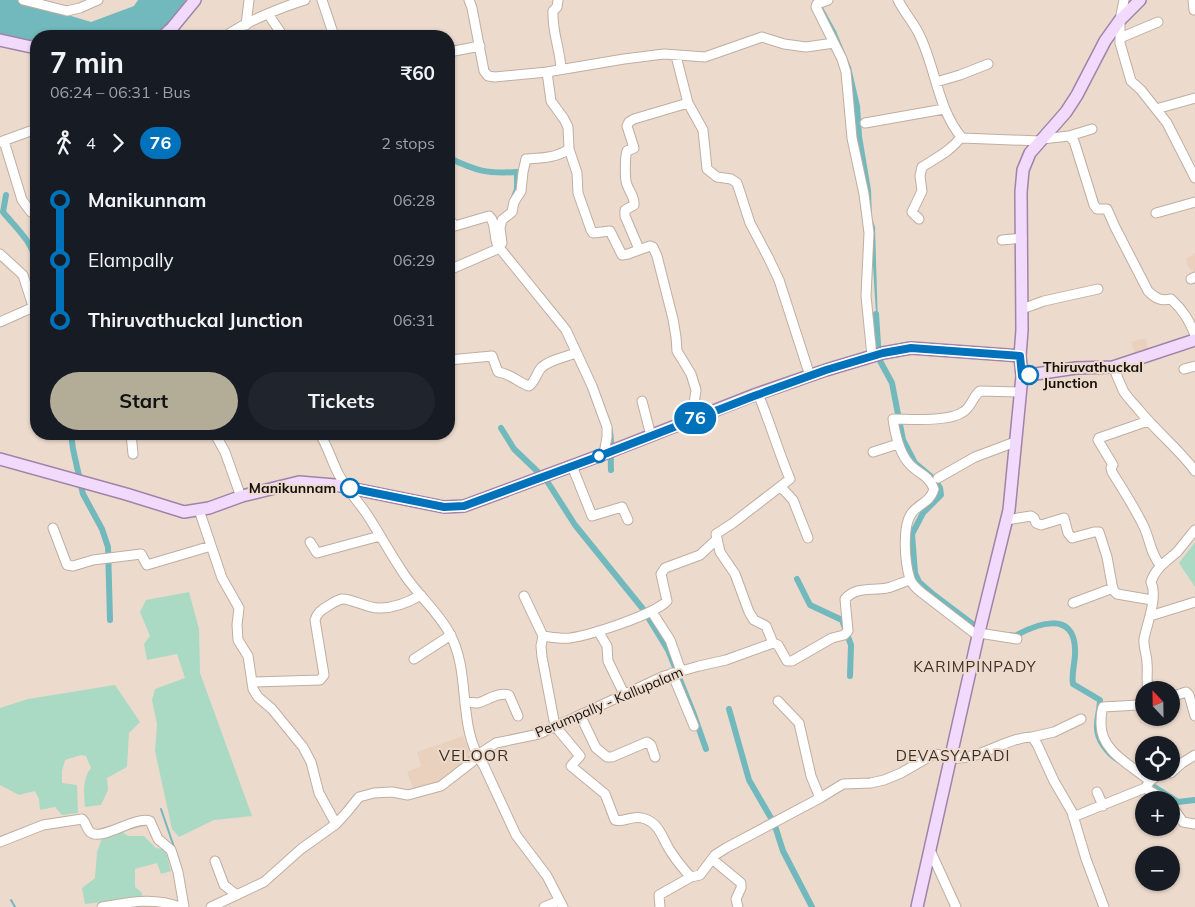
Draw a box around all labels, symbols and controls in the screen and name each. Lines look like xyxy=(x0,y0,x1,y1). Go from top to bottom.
text: 7 min xyxy=(50,45,124,80)
text: ₹60 xyxy=(401,61,435,85)
text: 06:24 – 06:31 · Bus xyxy=(50,82,191,102)
icon: walk xyxy=(50,129,78,157)
icon: forward xyxy=(104,129,132,157)
text: 76 xyxy=(150,131,171,154)
text: 4 xyxy=(86,133,96,153)
text: 2 stops xyxy=(381,133,435,153)
text: Manikunnam xyxy=(88,188,206,212)
text: 06:28 xyxy=(393,190,435,210)
text: Elampally xyxy=(88,248,174,272)
text: 06:29 xyxy=(393,250,435,270)
text: Thiruvathuckal Junction xyxy=(88,308,303,332)
text: 06:31 xyxy=(393,310,435,330)
place label: Thiruvathuckal Junction xyxy=(1043,358,1143,392)
marker: Thiruvathuckal Junction xyxy=(1019,365,1039,385)
button: Start xyxy=(50,372,238,430)
button: Tickets xyxy=(248,372,435,430)
line badge: 76 xyxy=(672,402,718,434)
text: 76 xyxy=(684,406,706,429)
unlabelled marker xyxy=(592,449,606,463)
marker: Manikunnam xyxy=(340,478,360,498)
place label: Manikunnam xyxy=(249,479,336,497)
district label: KARIMPINPADY xyxy=(913,657,1037,676)
street label: Perumpally - Kallupalam xyxy=(532,663,686,741)
north arrow xyxy=(1135,681,1180,726)
map controls xyxy=(1135,681,1180,891)
button: locate xyxy=(1135,736,1180,781)
district label: VELOOR xyxy=(439,745,509,765)
district label: DEVASYAPADI xyxy=(896,746,1010,765)
button: + xyxy=(1135,791,1180,836)
button: − xyxy=(1135,846,1180,891)

